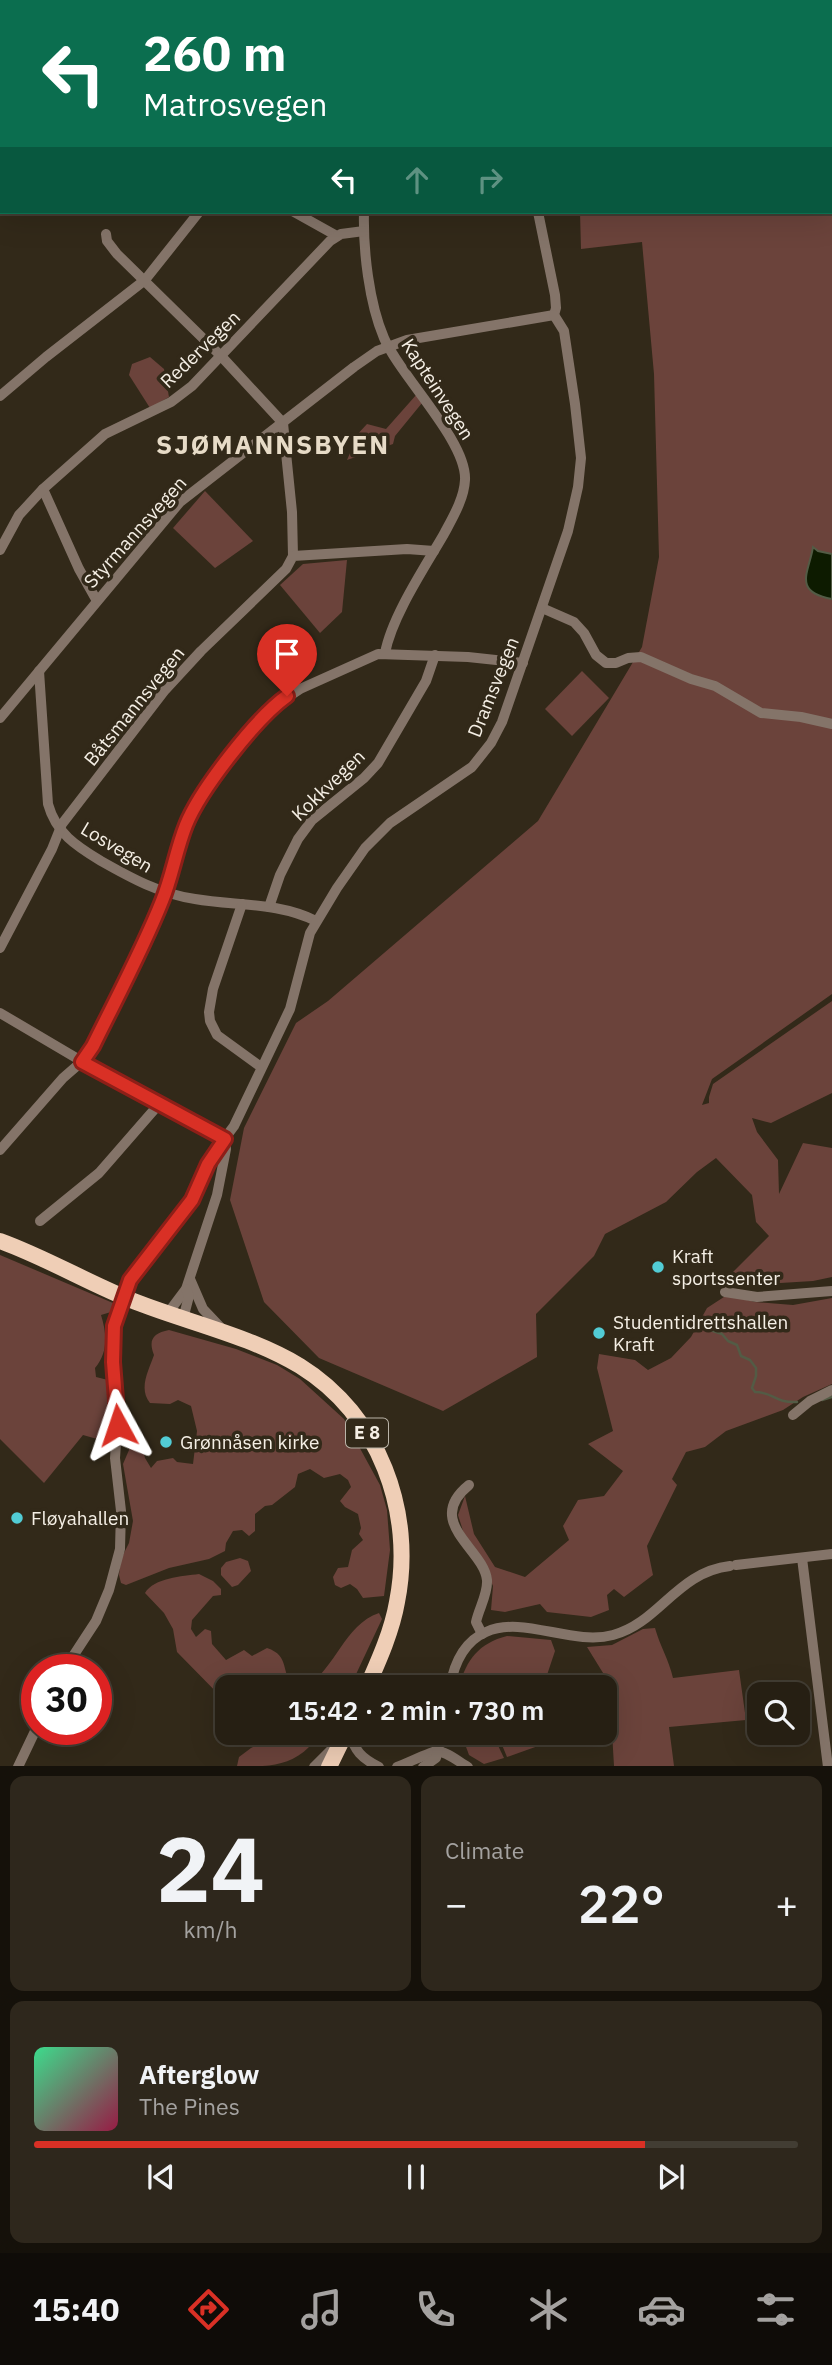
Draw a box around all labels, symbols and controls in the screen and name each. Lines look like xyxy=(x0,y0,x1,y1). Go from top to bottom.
text: 260 m xyxy=(143,21,287,84)
icon: left xyxy=(28,28,119,119)
text: Matrosvegen xyxy=(143,83,327,125)
icon: left xyxy=(325,161,363,199)
icon: ahead xyxy=(398,161,436,199)
icon: right xyxy=(471,161,509,199)
street label: Redervegen xyxy=(155,305,245,393)
street label: Kapteinvegen xyxy=(396,334,480,444)
district label: SJØMANNSBYEN xyxy=(156,427,390,461)
street label: Styrmannsvegen xyxy=(78,471,192,593)
pin xyxy=(257,624,317,696)
street label: Dramsvegen xyxy=(462,633,524,741)
icon: arrive xyxy=(268,635,306,673)
street label: Båtsmannsvegen xyxy=(79,641,189,771)
street label: Kokkvegen xyxy=(286,744,370,826)
street label: Losvegen xyxy=(77,816,157,878)
place label: Kraft sportssenter xyxy=(672,1244,780,1290)
marker: Kraft sportssenter xyxy=(650,1259,666,1275)
place label: Studentidrettshallen Kraft xyxy=(613,1310,788,1356)
marker: Studentidrettshallen Kraft xyxy=(591,1325,607,1341)
position arrow xyxy=(81,1388,155,1462)
road number: E 8 xyxy=(346,1418,388,1448)
place label: Grønnåsen kirke xyxy=(180,1430,319,1454)
marker: Grønnåsen kirke xyxy=(158,1434,174,1450)
place label: Fløyahallen xyxy=(31,1506,129,1530)
marker: Fløyahallen xyxy=(9,1510,25,1526)
speed limit sign: 30 xyxy=(21,1654,112,1745)
map controls xyxy=(747,1682,810,1745)
button: search xyxy=(747,1682,810,1745)
text: 15:42 · 2 min · 730 m xyxy=(288,1693,544,1727)
text: 24 xyxy=(156,1809,265,1927)
text: Climate xyxy=(445,1835,524,1865)
text: 22° xyxy=(578,1870,665,1937)
text: − xyxy=(445,1879,468,1928)
text: + xyxy=(775,1879,798,1928)
text: km/h xyxy=(183,1914,238,1944)
text: Afterglow xyxy=(139,2057,259,2091)
text: The Pines xyxy=(139,2091,240,2121)
icon: previous xyxy=(142,2158,180,2196)
icon: pause xyxy=(397,2158,435,2196)
icon: next xyxy=(652,2158,690,2196)
icon: directions xyxy=(184,2285,233,2334)
icon: music xyxy=(297,2285,346,2334)
icon: phone xyxy=(411,2285,460,2334)
icon: climate xyxy=(524,2285,573,2334)
icon: car xyxy=(637,2285,686,2334)
icon: filters xyxy=(751,2285,800,2334)
text: 15:40 xyxy=(32,2288,120,2330)

